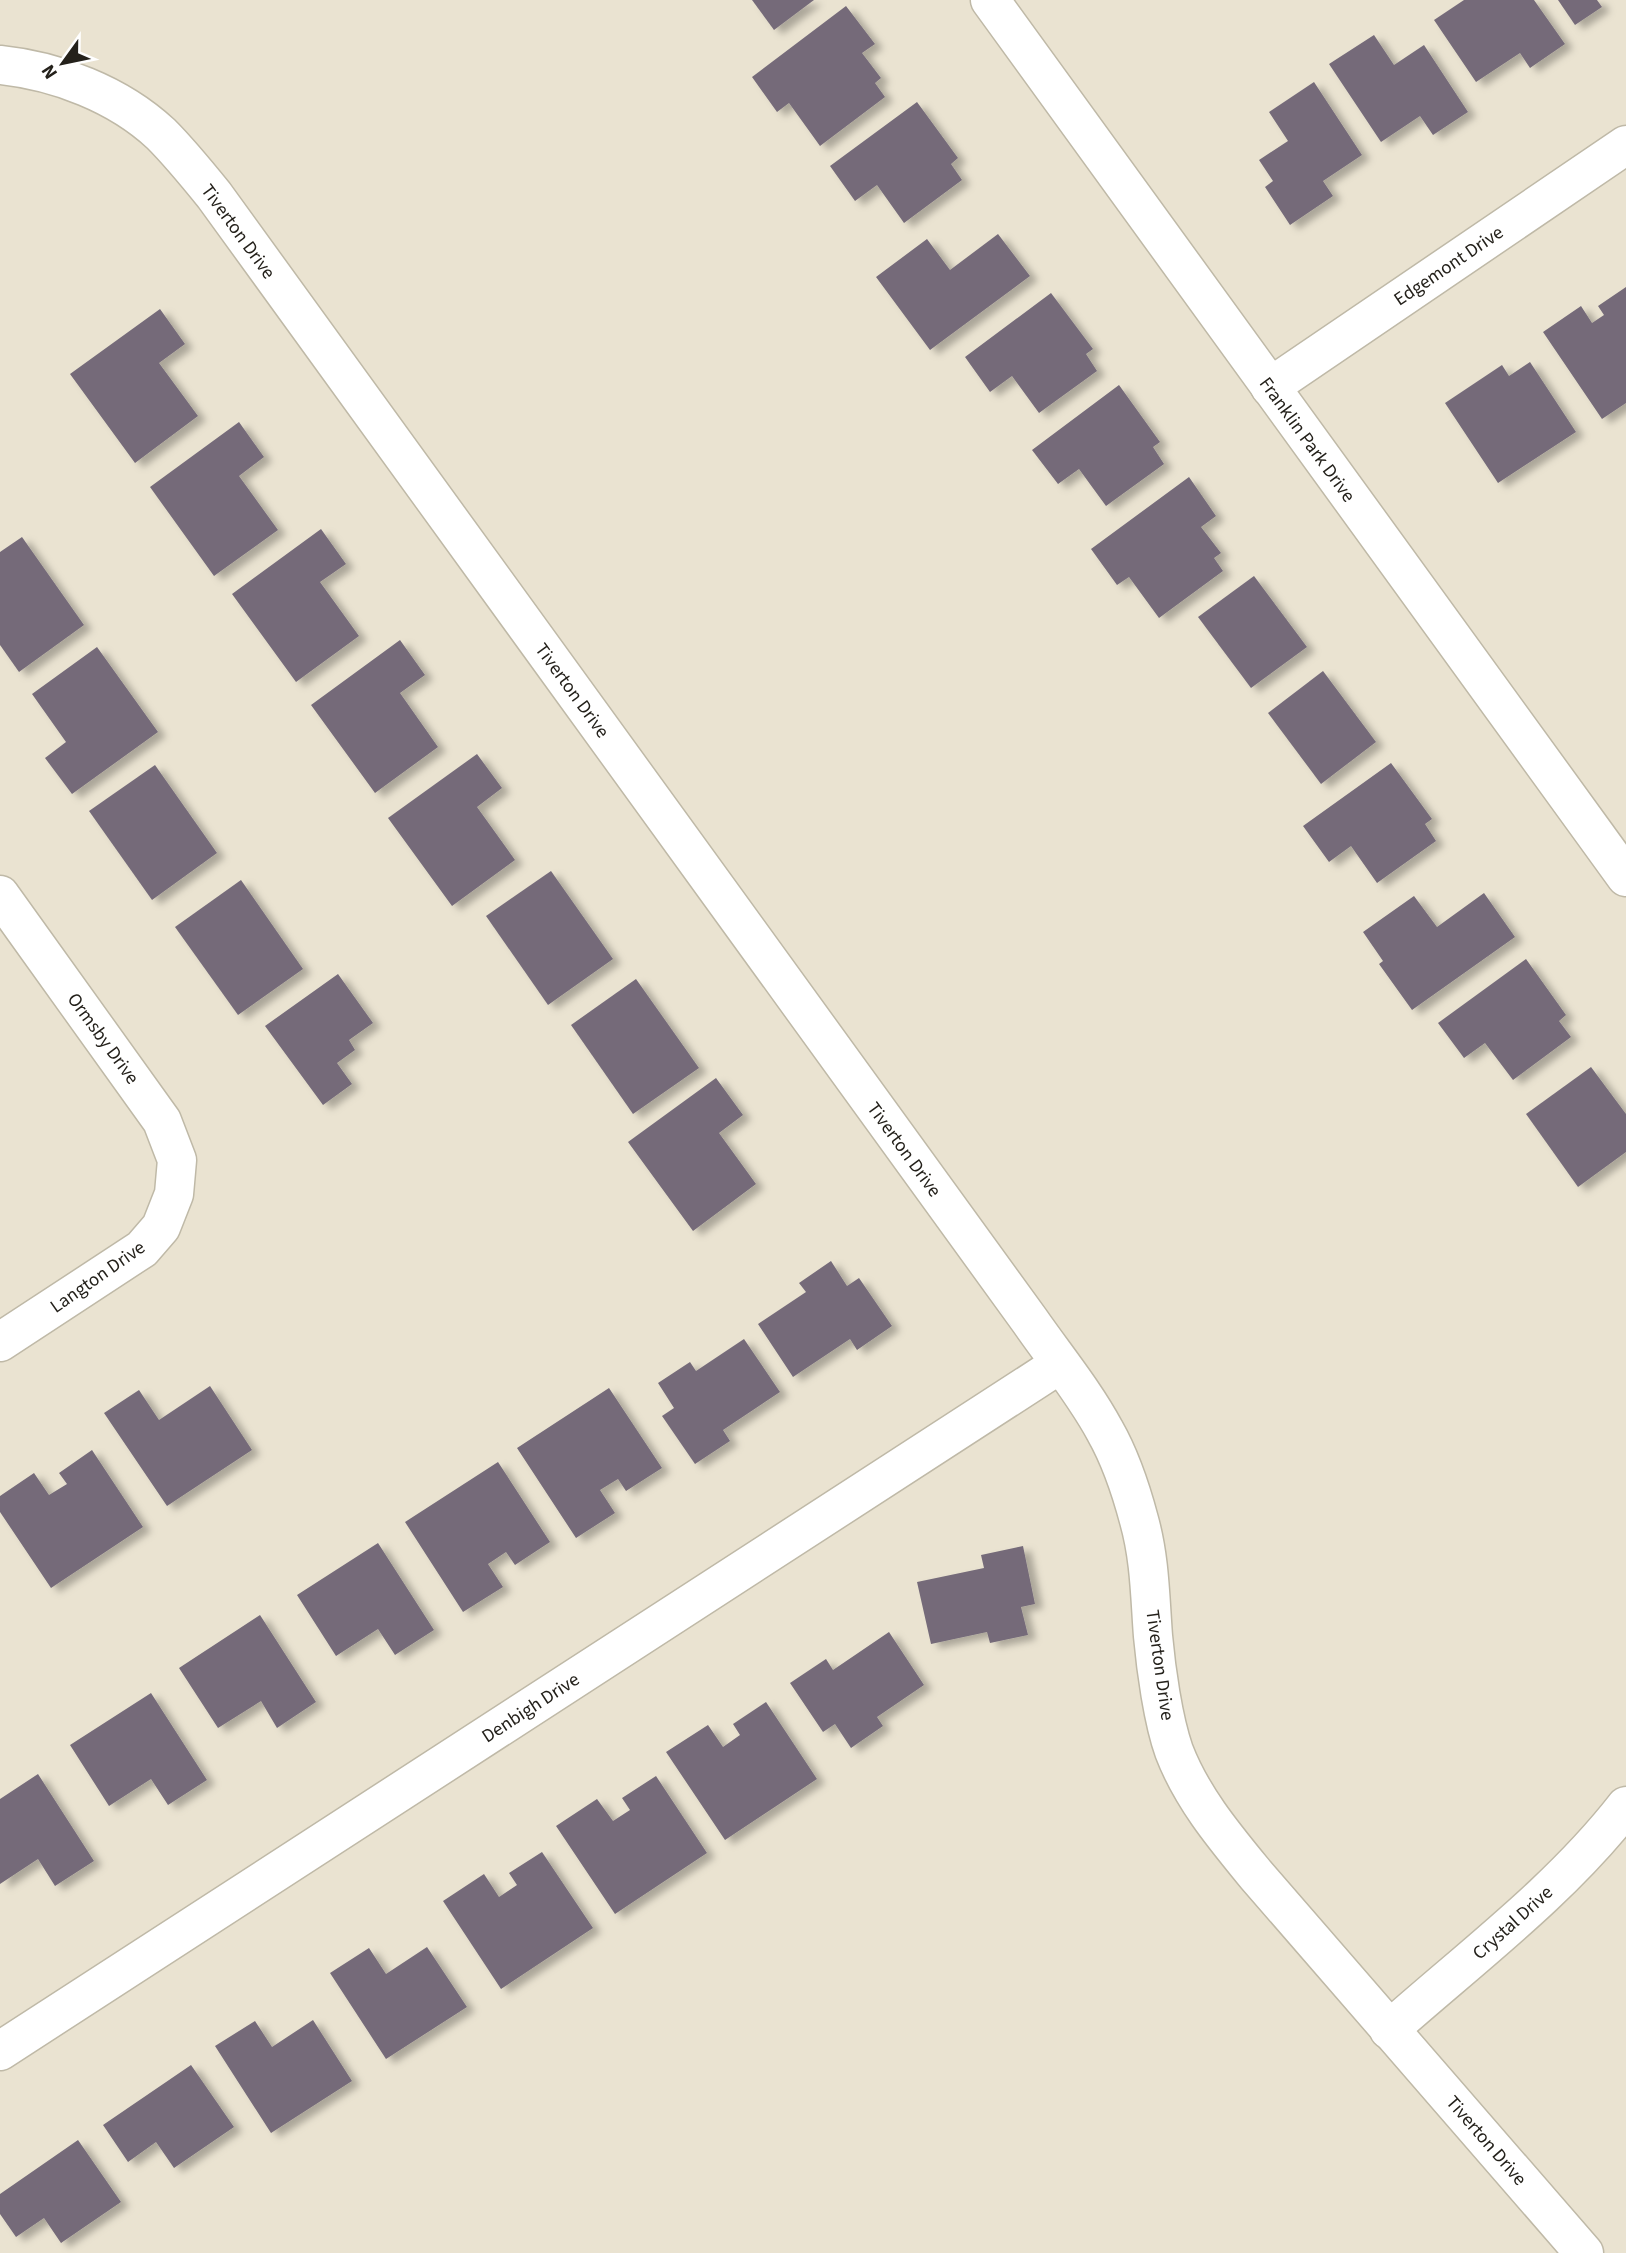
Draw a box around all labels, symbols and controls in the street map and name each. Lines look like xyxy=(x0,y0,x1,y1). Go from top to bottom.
north arrow xyxy=(28,28,98,98)
text: N xyxy=(35,59,65,84)
street label: Tiverton Drive xyxy=(194,179,281,285)
street label: Edgemont Drive xyxy=(1389,220,1509,313)
street label: Franklin Park Drive xyxy=(1252,372,1361,508)
street label: Tiverton Drive xyxy=(528,638,615,744)
street label: Ormsby Drive xyxy=(60,988,145,1090)
street label: Tiverton Drive xyxy=(860,1097,947,1203)
street label: Langton Drive xyxy=(45,1234,151,1320)
street label: Tiverton Drive xyxy=(1138,1608,1181,1722)
street label: Denbigh Drive xyxy=(477,1667,585,1750)
street label: Crystal Drive xyxy=(1467,1880,1559,1967)
street label: Tiverton Drive xyxy=(1439,2090,1533,2192)

